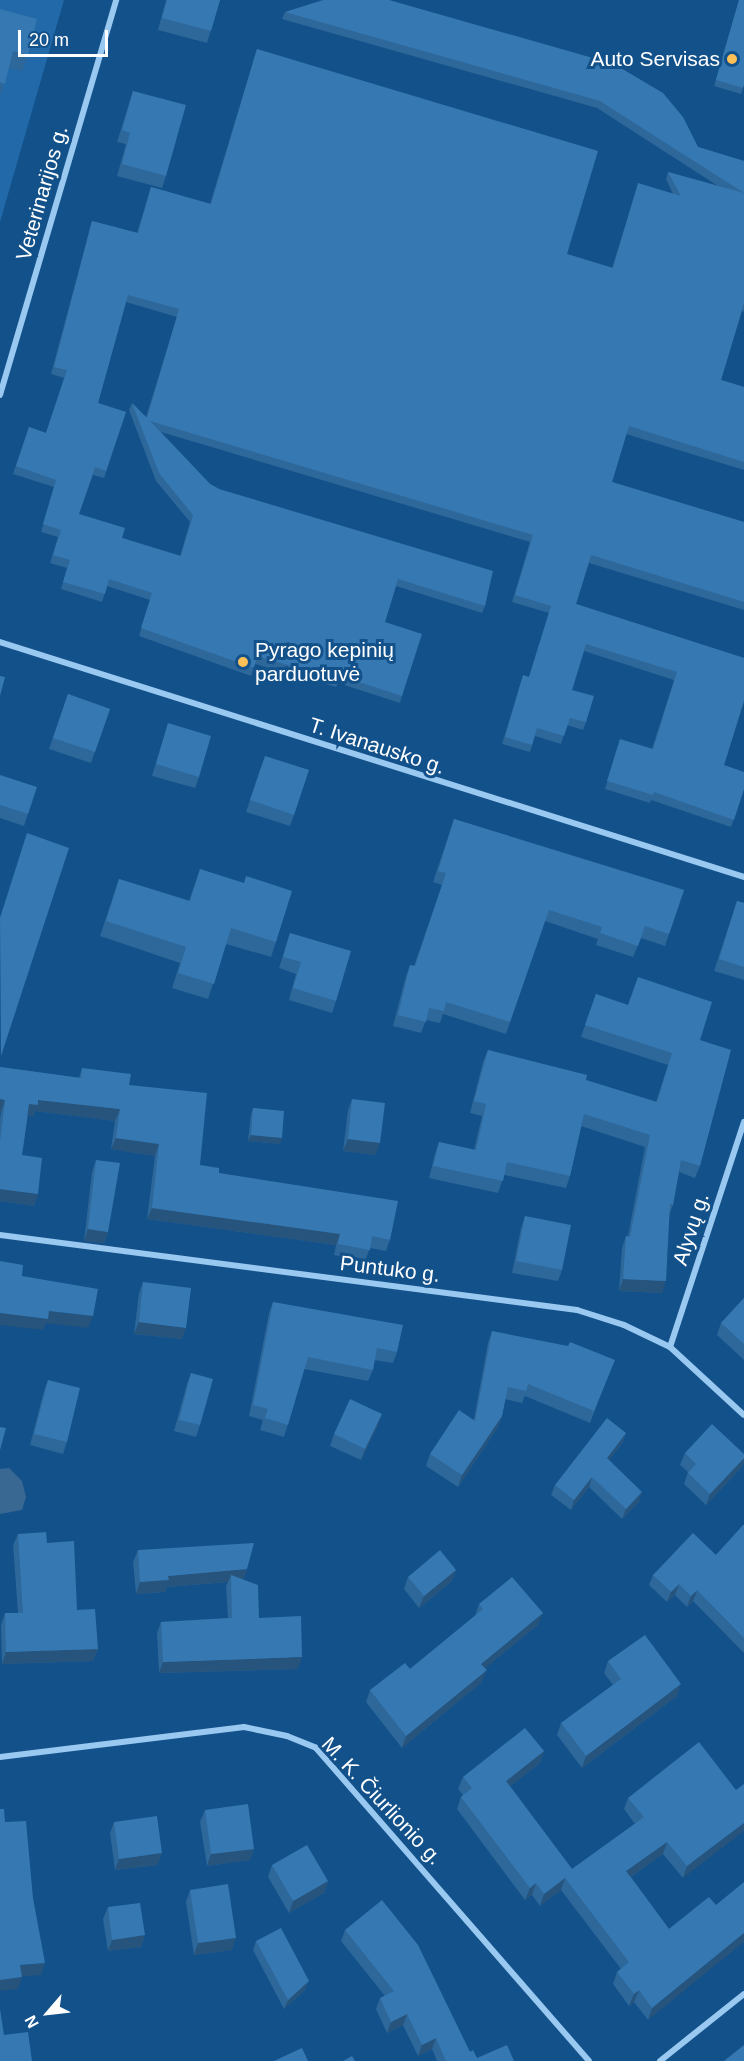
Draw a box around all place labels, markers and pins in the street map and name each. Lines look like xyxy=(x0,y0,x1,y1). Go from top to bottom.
place label: Auto Servisas xyxy=(590,46,720,72)
marker: Auto Servisas xyxy=(725,52,739,66)
place label: Pyrago kepinių parduotuvė xyxy=(255,637,394,687)
marker: Pyrago kepinių parduotuvė xyxy=(236,655,250,669)

